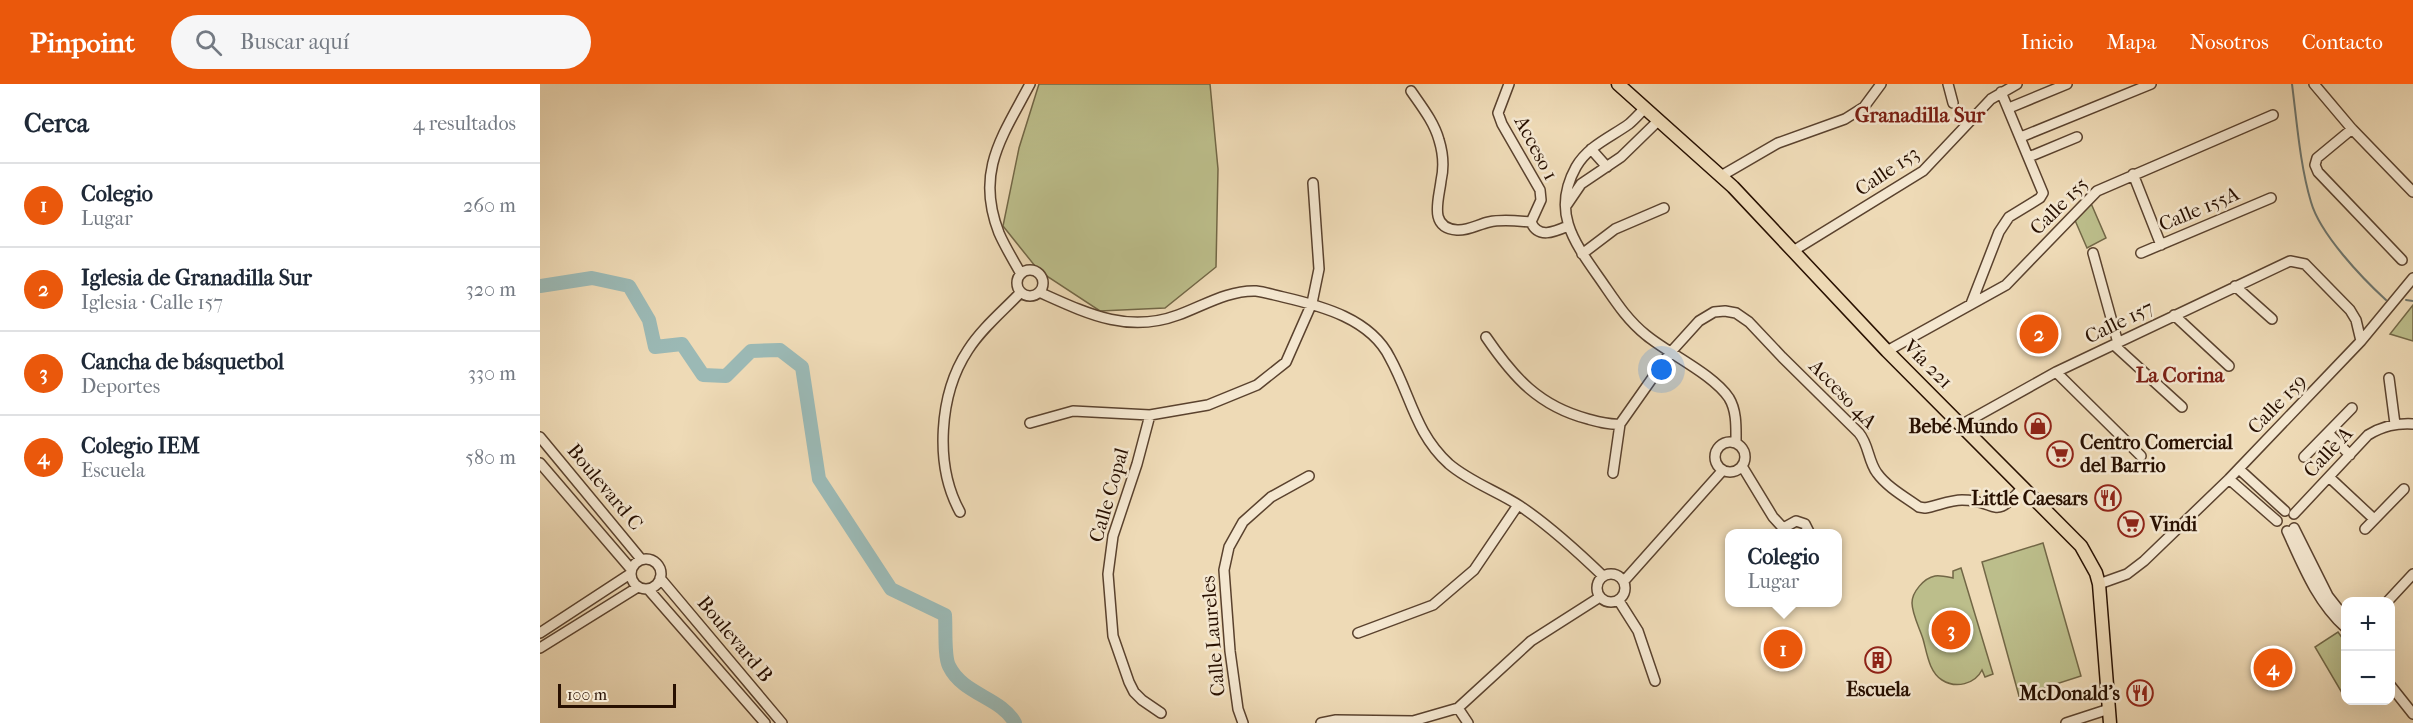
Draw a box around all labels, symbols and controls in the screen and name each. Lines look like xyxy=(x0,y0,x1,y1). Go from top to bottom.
search box xyxy=(171,15,591,69)
text: Pinpoint xyxy=(30,26,135,59)
icon: search xyxy=(192,26,225,59)
text: Buscar aquí xyxy=(240,29,349,55)
text: Inicio xyxy=(2021,30,2073,54)
text: Mapa xyxy=(2106,30,2156,54)
text: Nosotros xyxy=(2189,30,2269,54)
text: Contacto xyxy=(2302,30,2383,54)
district label: Granadilla Sur xyxy=(1855,103,1986,127)
text: Cerca xyxy=(24,108,89,139)
street label: Acceso 1 xyxy=(1509,111,1562,184)
text: 4 resultados xyxy=(413,112,516,135)
street label: Calle 153 xyxy=(1851,141,1923,201)
street label: Calle 155 xyxy=(2025,172,2093,240)
text: Colegio xyxy=(81,181,153,207)
street label: Calle 155A xyxy=(2155,181,2244,236)
text: 1 xyxy=(40,194,47,217)
text: 260 m xyxy=(463,194,516,217)
text: Lugar xyxy=(81,207,133,230)
text: Iglesia de Granadilla Sur xyxy=(81,265,312,291)
text: 2 xyxy=(38,278,49,301)
text: 320 m xyxy=(466,278,516,301)
text: Iglesia · Calle 157 xyxy=(81,291,223,314)
street label: Calle 157 xyxy=(2081,295,2157,348)
pin: 2 xyxy=(2020,312,2058,356)
street label: Vía 221 xyxy=(1898,334,1957,393)
text: Cancha de básquetbol xyxy=(81,349,284,375)
street label: Acceso 4A xyxy=(1804,354,1882,434)
your location xyxy=(1647,355,1676,384)
text: 3 xyxy=(39,362,48,385)
text: 330 m xyxy=(468,362,516,385)
district label: La Corina xyxy=(2136,363,2226,387)
street label: Calle 159 xyxy=(2243,369,2311,439)
text: Deportes xyxy=(81,375,160,398)
shop icon: Bebé Mundo xyxy=(2023,411,2053,441)
place label: Bebé Mundo xyxy=(1908,415,2018,438)
street label: Calle A xyxy=(2299,421,2358,482)
place label: Centro Comercial del Barrio xyxy=(2080,431,2233,477)
text: Colegio IEM xyxy=(81,433,200,459)
street label: Boulevard C xyxy=(562,439,648,535)
supermarket icon: Centro Comercial del Barrio xyxy=(2045,439,2075,469)
street label: Calle Copal xyxy=(1085,445,1134,545)
text: 4 xyxy=(38,446,49,469)
text: 580 m xyxy=(465,446,516,469)
text: Escuela xyxy=(81,459,145,482)
restaurant icon: Little Caesars xyxy=(2093,483,2123,513)
place label: Little Caesars xyxy=(1971,487,2089,510)
supermarket icon: Vindi xyxy=(2116,509,2146,539)
place label: Vindi xyxy=(2149,513,2198,536)
popup xyxy=(1725,529,1842,607)
text: Colegio xyxy=(1748,544,1819,570)
text: Lugar xyxy=(1748,570,1799,593)
street label: Calle Laureles xyxy=(1196,575,1230,697)
street label: Boulevard B xyxy=(692,591,778,687)
map controls xyxy=(2341,597,2395,705)
button: + xyxy=(2341,597,2395,651)
pin: 3 xyxy=(1932,608,1970,652)
pin: 1 xyxy=(1764,626,1802,672)
building icon: Escuela xyxy=(1863,645,1893,675)
pin: 4 xyxy=(2254,646,2292,690)
button: − xyxy=(2341,651,2395,705)
place label: Escuela xyxy=(1846,678,1911,701)
restaurant icon: McDonald's xyxy=(2125,678,2155,708)
scale bar xyxy=(558,681,676,708)
place label: McDonald's xyxy=(2018,682,2121,705)
text: 100 m xyxy=(567,685,607,704)

